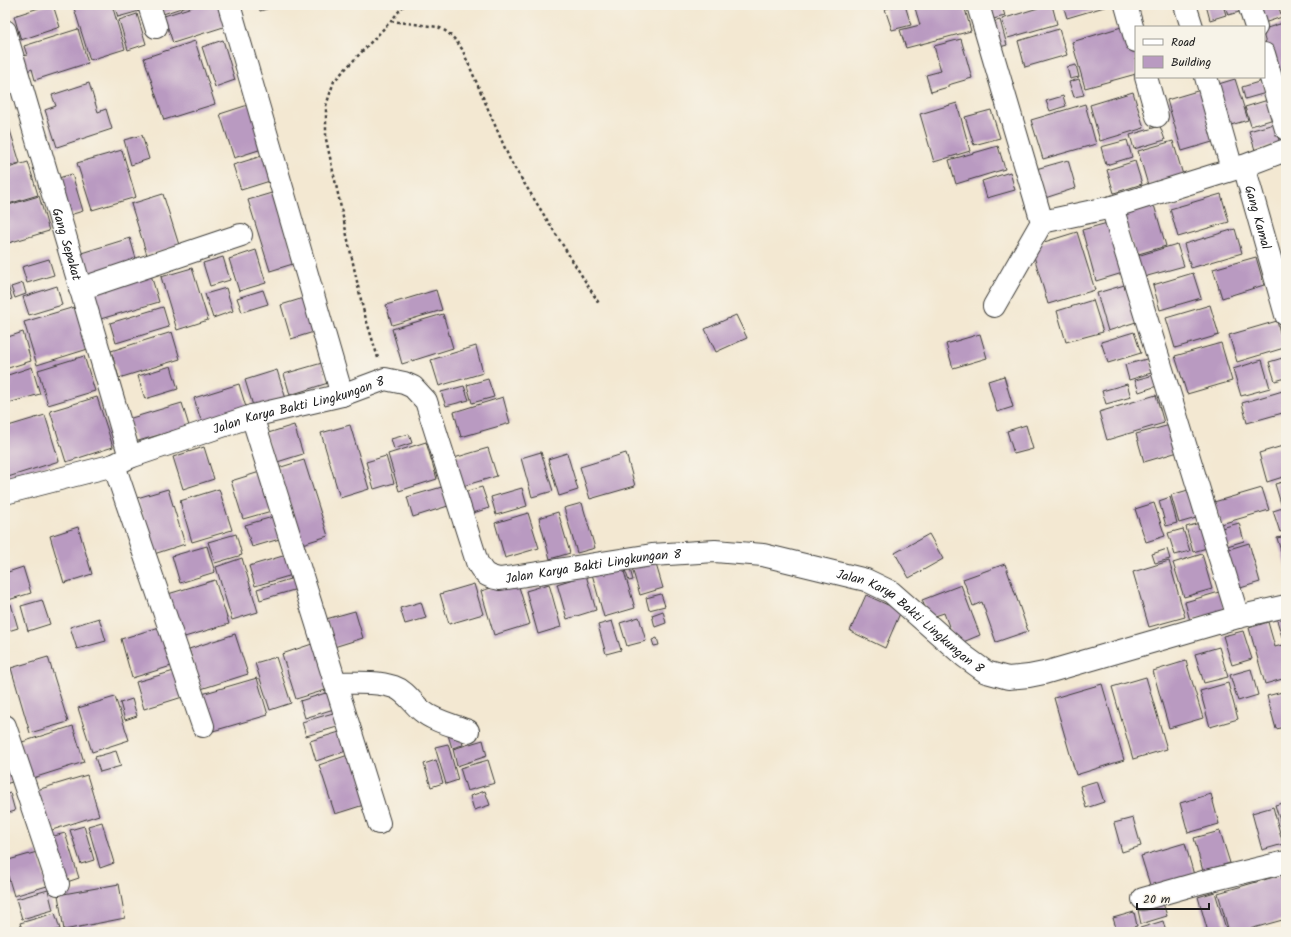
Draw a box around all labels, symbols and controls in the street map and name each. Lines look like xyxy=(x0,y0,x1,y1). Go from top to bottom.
legend xyxy=(1135,26,1265,78)
text: Road xyxy=(1171,33,1196,52)
text: Building xyxy=(1171,53,1211,72)
street label: Gang Kamal xyxy=(1238,183,1276,252)
street label: Gang Sepakat xyxy=(45,206,87,284)
street label: Jalan Karya Bakti Lingkungan 8 xyxy=(210,371,388,440)
street label: Jalan Karya Bakti Lingkungan 8 xyxy=(504,544,682,590)
street label: Jalan Karya Bakti Lingkungan 8 xyxy=(834,564,988,679)
scale bar xyxy=(1137,885,1209,911)
text: 20 m xyxy=(1143,890,1171,909)

